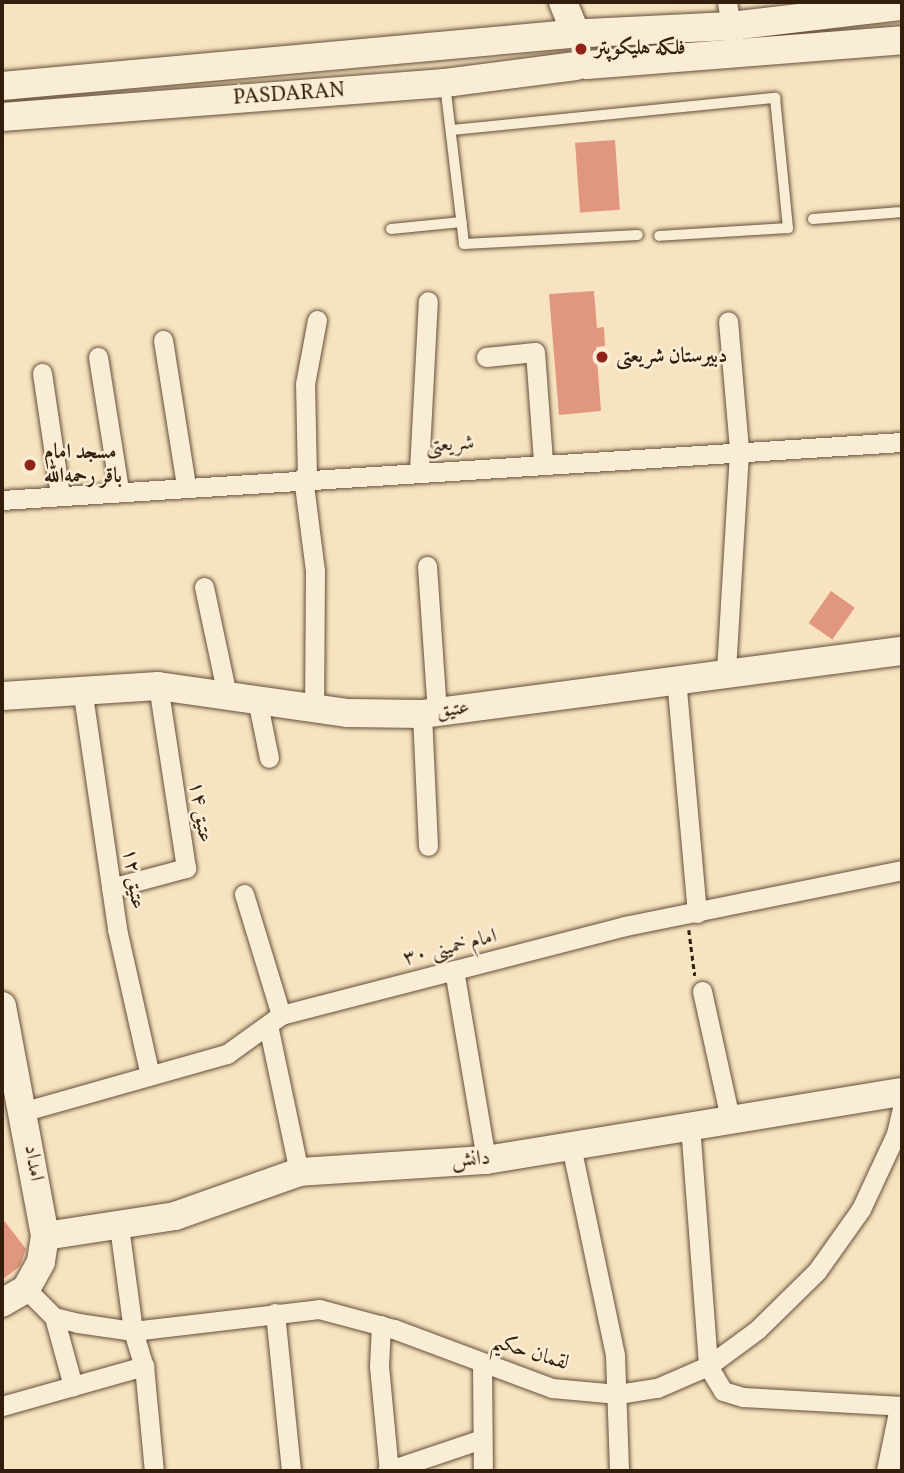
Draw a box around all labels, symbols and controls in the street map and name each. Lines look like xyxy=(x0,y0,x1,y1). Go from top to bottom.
place label: فلکه هلیکوپتر xyxy=(595,36,686,62)
marker: فلکه هلیکوپتر xyxy=(573,41,589,57)
street label: PASDARAN xyxy=(232,79,346,111)
place label: دبیرستان شریعتی xyxy=(616,344,727,370)
marker: دبیرستان شریعتی xyxy=(594,349,610,365)
street label: شریعتی xyxy=(425,431,475,459)
place label: مسجد امام باقر رحمه‌الله xyxy=(44,440,122,490)
marker: مسجد امام باقر رحمه‌الله xyxy=(22,457,38,473)
street label: عتیق xyxy=(435,695,471,725)
street label: عتیق ۱۴ xyxy=(183,780,217,844)
street label: عتیق ۱۲ xyxy=(116,847,150,911)
street label: امام خمینی ۳۰ xyxy=(401,924,499,972)
street label: امداد xyxy=(18,1143,48,1183)
street label: دانش xyxy=(451,1146,491,1174)
street label: لقمان حکیم xyxy=(488,1329,572,1377)

